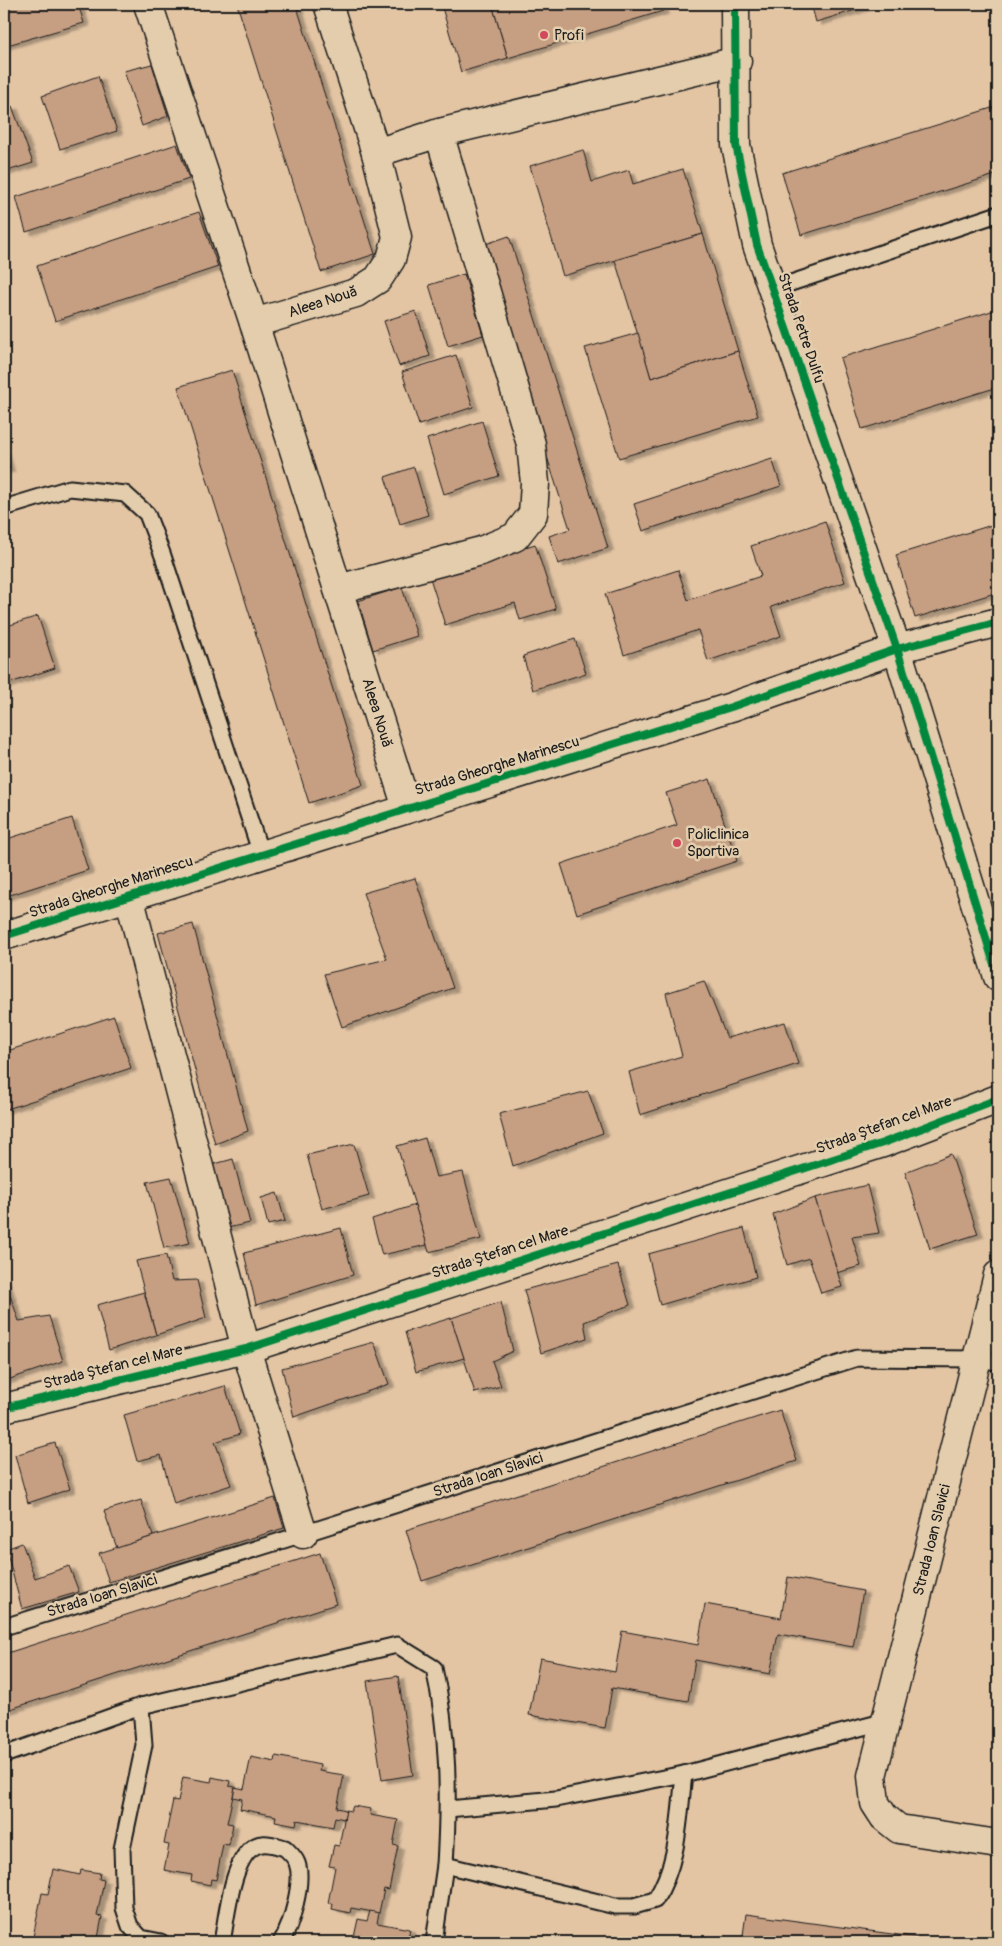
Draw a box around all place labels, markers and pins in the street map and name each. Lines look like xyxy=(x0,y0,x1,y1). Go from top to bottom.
place label: Profi xyxy=(554,26,584,45)
marker: Profi xyxy=(538,29,550,41)
place label: Policlinica Sportiva xyxy=(687,825,749,861)
marker: Policlinica Sportiva xyxy=(671,837,683,849)

